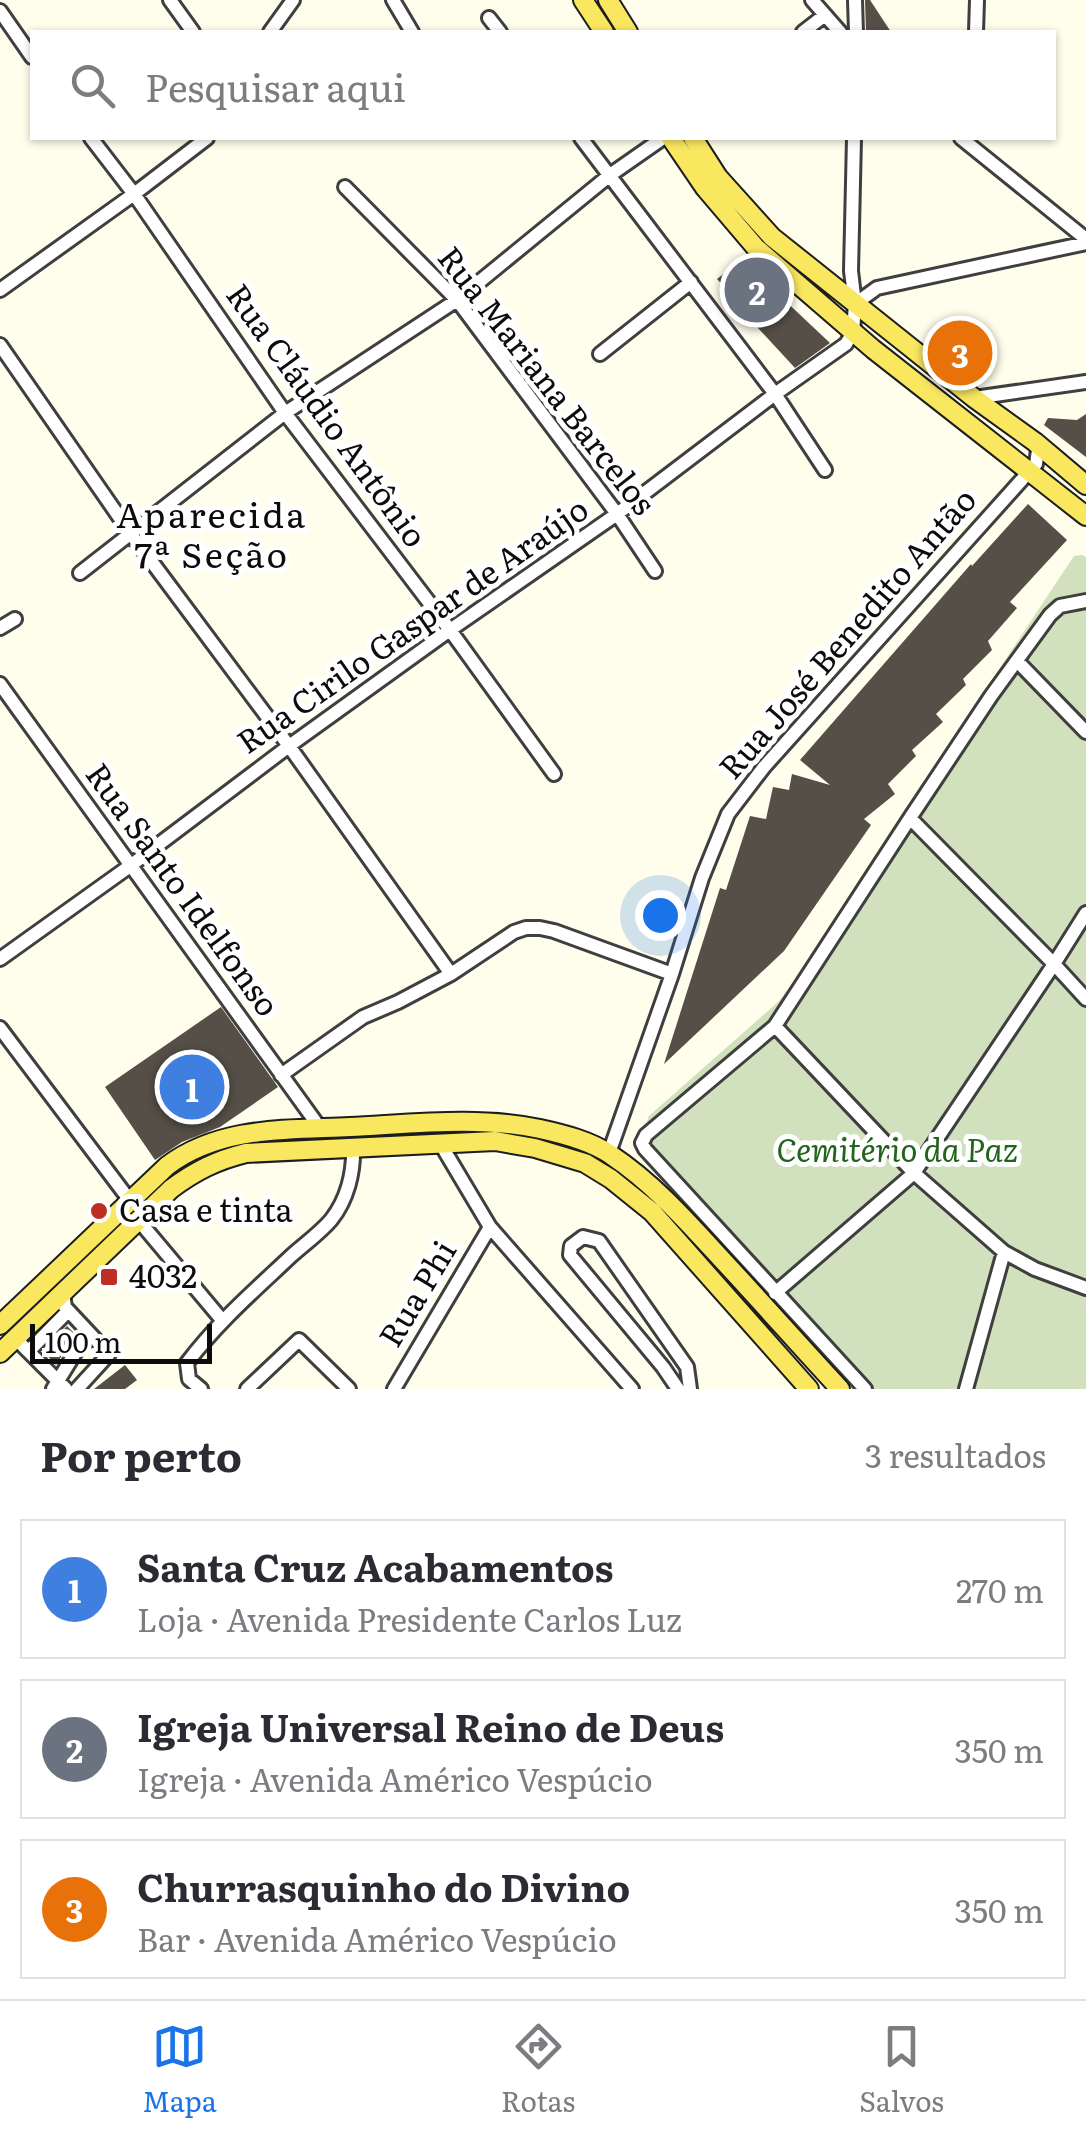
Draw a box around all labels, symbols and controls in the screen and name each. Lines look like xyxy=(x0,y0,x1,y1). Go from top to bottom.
search box xyxy=(30,30,1056,140)
text: Pesquisar aqui xyxy=(145,57,406,114)
icon: search xyxy=(65,58,120,113)
street label: Rua Mariana Barcelos xyxy=(428,235,669,524)
pin: 2 xyxy=(724,252,790,328)
street label: Rua Cláudio Antônio xyxy=(216,273,441,556)
pin: 3 xyxy=(928,316,992,390)
street label: Rua José Benedito Antão xyxy=(706,476,986,788)
street label: Rua Cirilo Gaspar de Araújo xyxy=(226,484,597,763)
district label: Aparecida 7ª Seção xyxy=(116,487,308,579)
street label: Rua Santo Idelfonso xyxy=(76,752,293,1025)
your location xyxy=(635,890,686,941)
pin: 1 xyxy=(160,1050,224,1124)
park label: Cemitério da Paz xyxy=(776,1124,1018,1172)
place label: Casa e tinta xyxy=(119,1184,294,1232)
marker: Casa e tinta xyxy=(88,1200,110,1222)
street label: Rua Phi xyxy=(365,1230,466,1355)
place label: 4032 xyxy=(129,1250,197,1298)
marker: 4032 xyxy=(98,1266,120,1288)
scale bar xyxy=(30,1319,212,1364)
text: 100 m xyxy=(45,1320,122,1362)
text: Por perto xyxy=(40,1423,242,1485)
text: 3 resultados xyxy=(865,1430,1046,1478)
text: Santa Cruz Acabamentos xyxy=(137,1537,613,1594)
text: 1 xyxy=(68,1565,81,1613)
text: 270 m xyxy=(956,1565,1044,1613)
text: Loja · Avenida Presidente Carlos Luz xyxy=(137,1594,682,1642)
text: Igreja Universal Reino de Deus xyxy=(137,1697,724,1754)
text: 2 xyxy=(66,1725,83,1773)
text: 350 m xyxy=(955,1725,1044,1773)
text: Igreja · Avenida Américo Vespúcio xyxy=(137,1754,653,1802)
text: Churrasquinho do Divino xyxy=(137,1857,630,1914)
text: 3 xyxy=(66,1885,83,1933)
text: 350 m xyxy=(955,1885,1044,1933)
text: Bar · Avenida Américo Vespúcio xyxy=(137,1914,617,1962)
tab: Mapa xyxy=(142,2019,217,2121)
tab: Rotas xyxy=(501,2019,575,2121)
tab: Salvos xyxy=(859,2019,944,2121)

